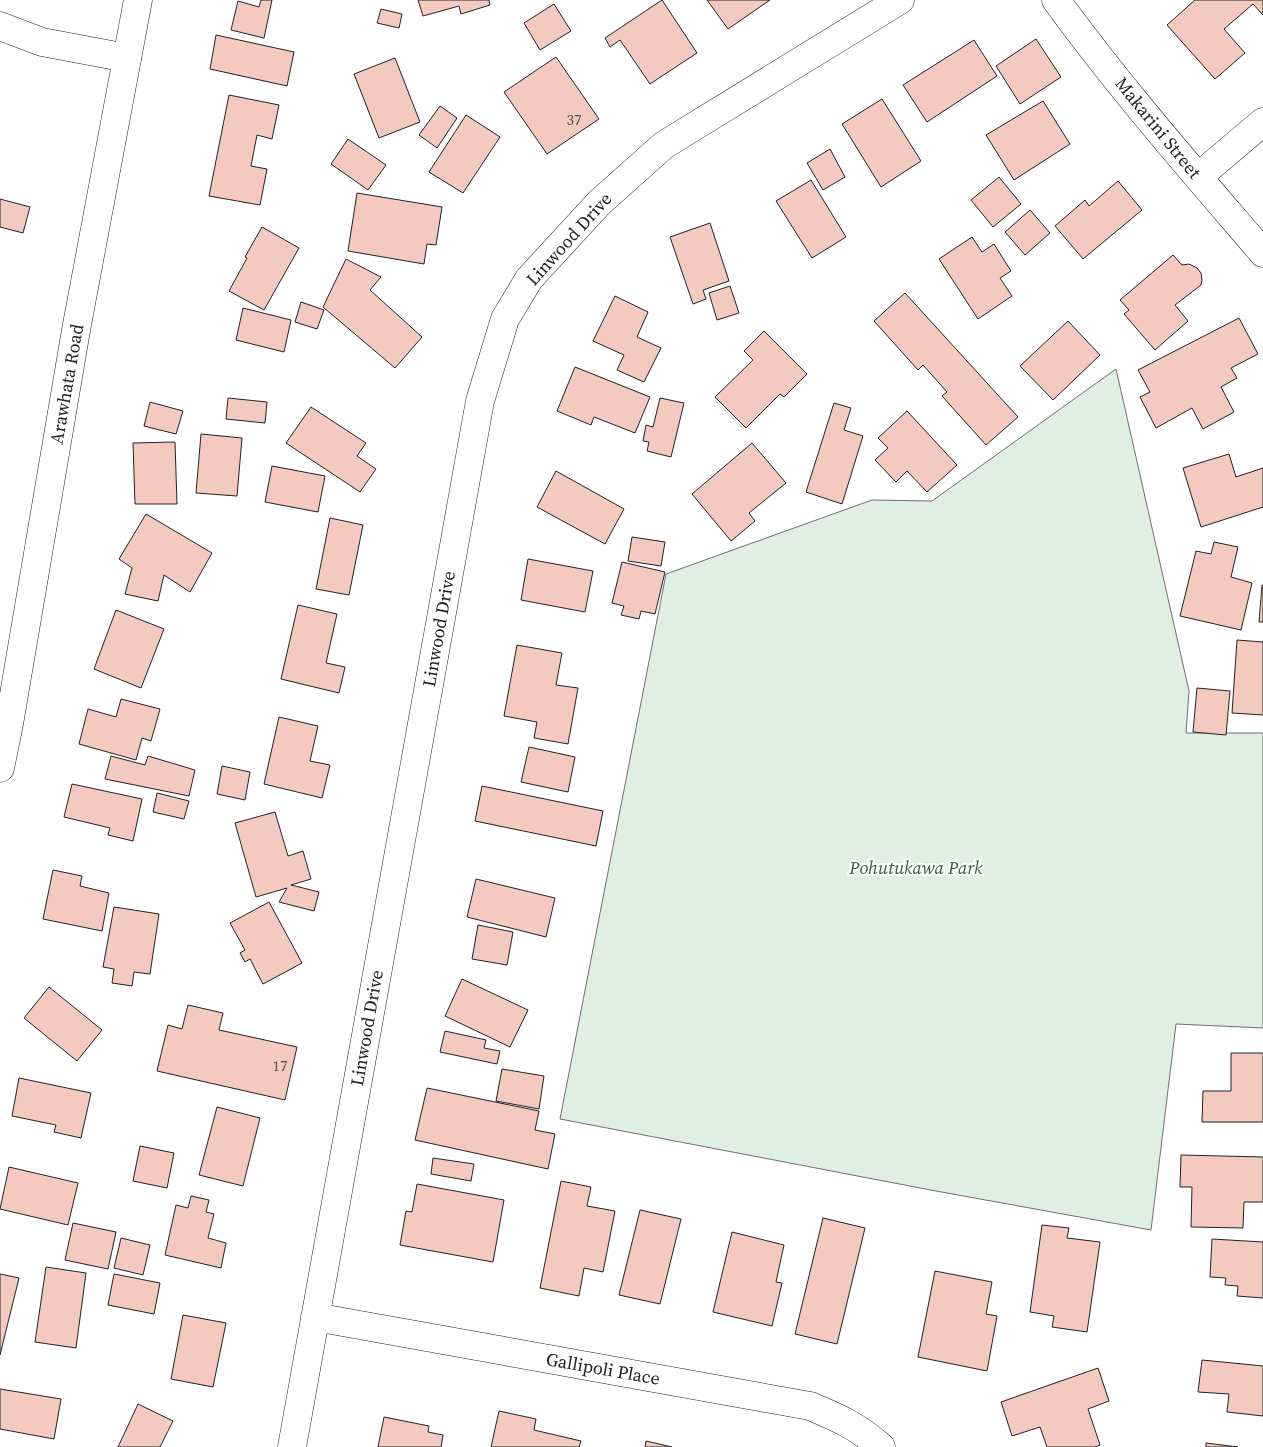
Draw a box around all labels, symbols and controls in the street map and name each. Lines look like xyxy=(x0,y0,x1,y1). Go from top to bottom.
street label: Makarini Street xyxy=(1110,72,1207,184)
house number: 37 xyxy=(566,109,582,130)
street label: Linwood Drive xyxy=(520,187,617,291)
street label: Arawhata Road xyxy=(44,322,89,446)
street label: Linwood Drive xyxy=(416,569,461,689)
park label: Pohutukawa Park xyxy=(848,855,983,880)
street label: Linwood Drive xyxy=(344,968,389,1088)
house number: 17 xyxy=(272,1055,288,1076)
street label: Gallipoli Place xyxy=(544,1346,662,1391)

